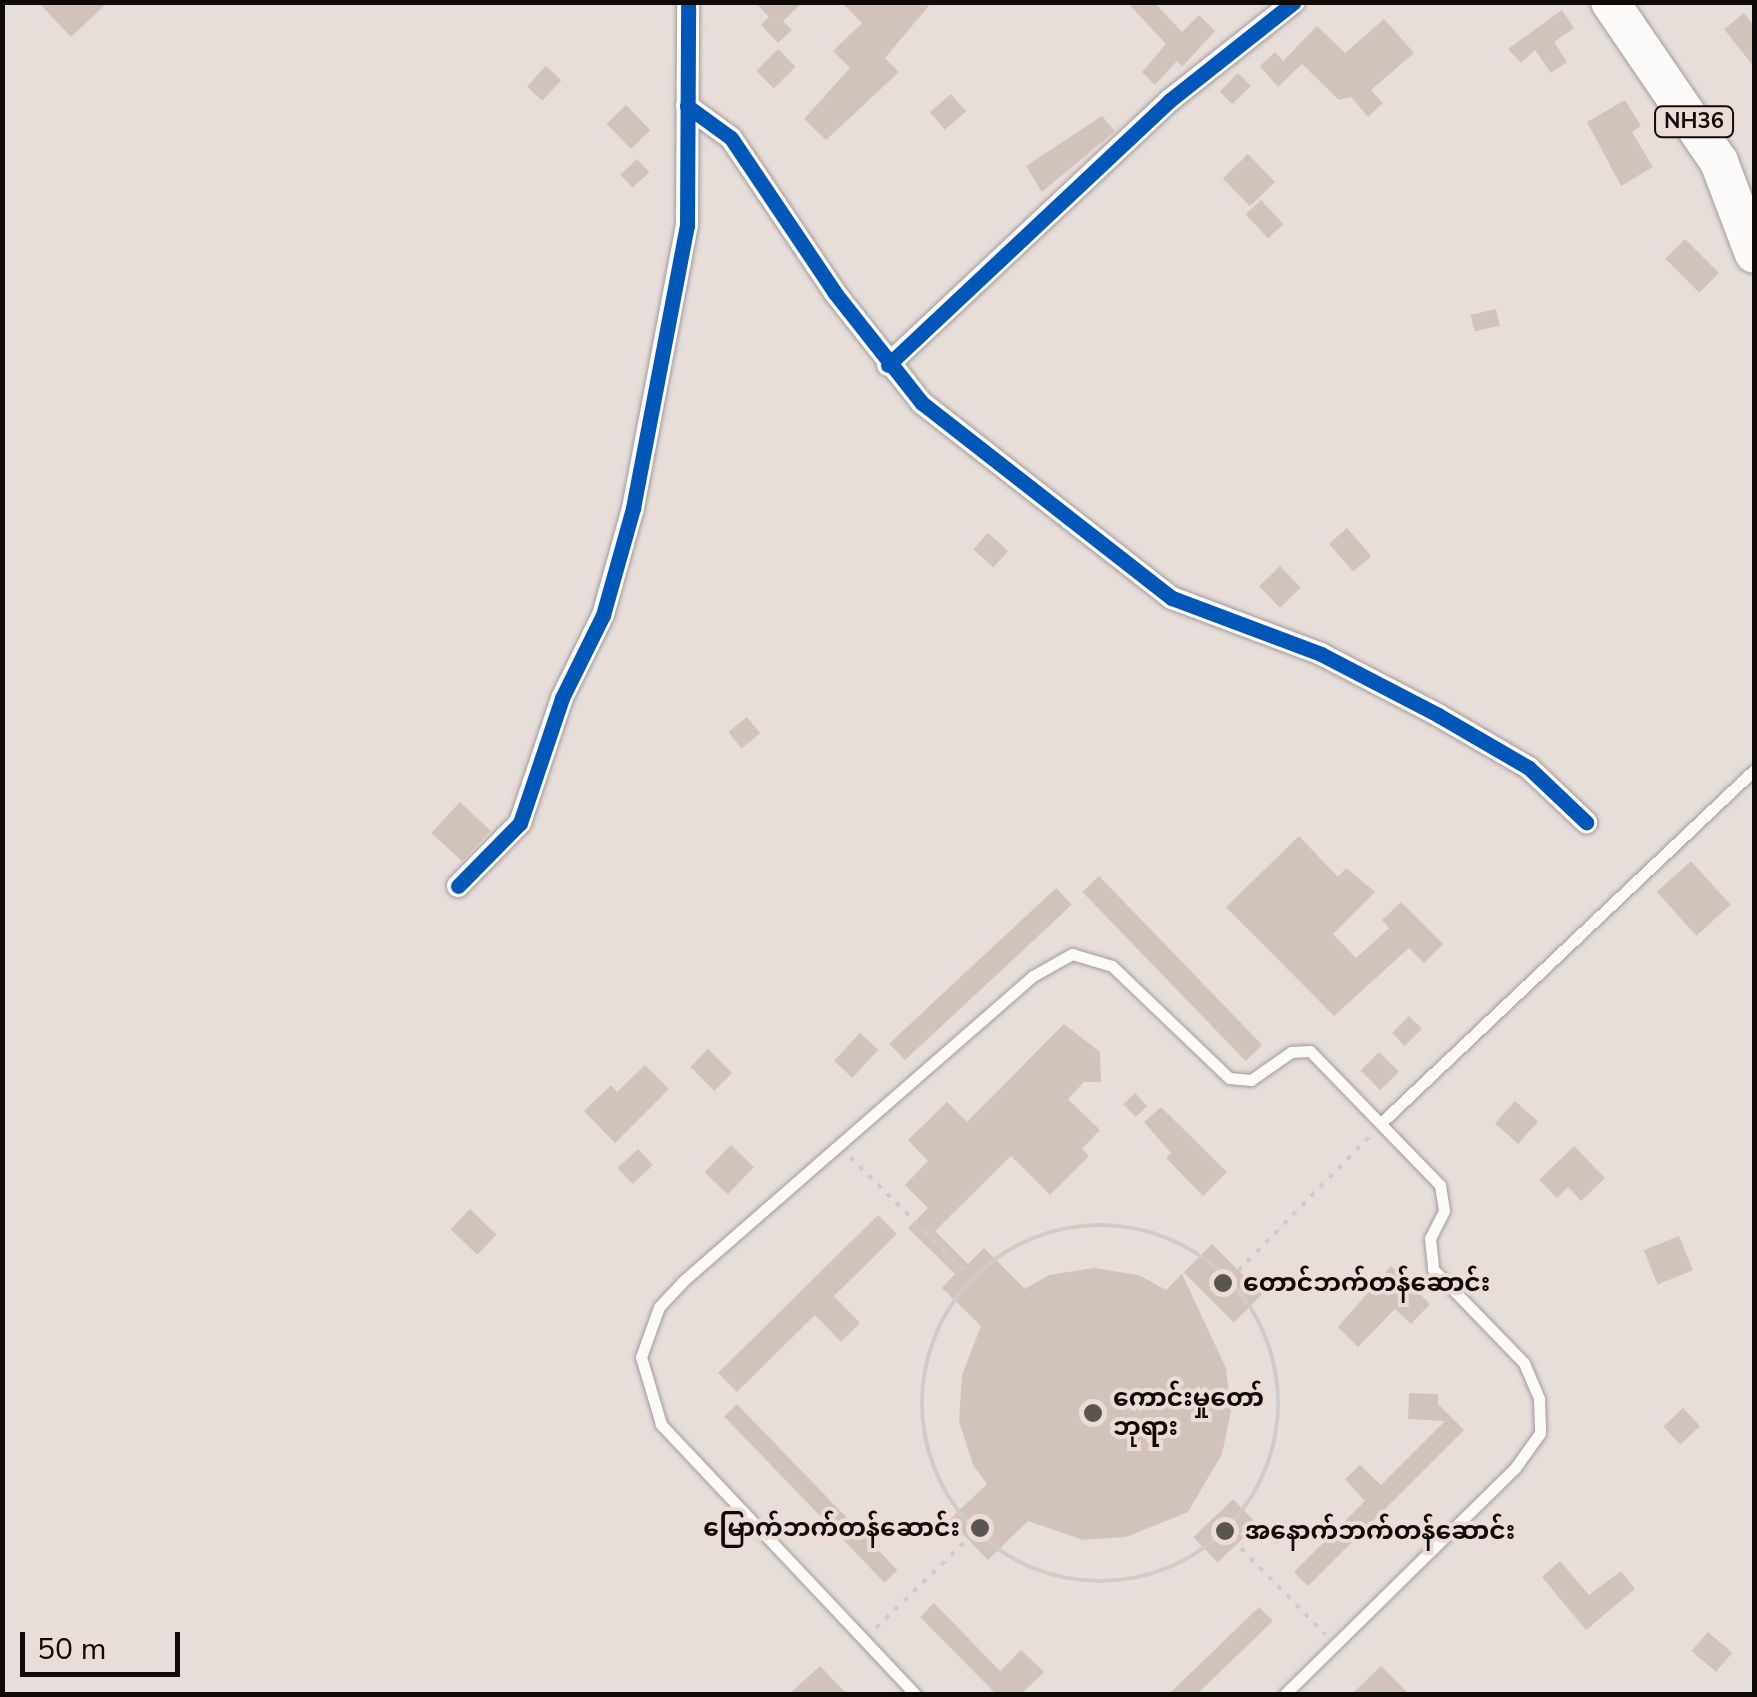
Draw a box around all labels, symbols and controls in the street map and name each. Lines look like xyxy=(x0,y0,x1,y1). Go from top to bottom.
road number: NH36 xyxy=(1654,105,1734,139)
place label: တောင်ဘက်တန်ဆောင်း xyxy=(1243,1268,1490,1298)
marker: တောင်ဘက်တန်ဆောင်း xyxy=(1212,1272,1234,1294)
place label: ကောင်းမှုတော် ဘုရား xyxy=(1113,1384,1264,1443)
marker: ကောင်းမှုတော် ဘုရား xyxy=(1082,1402,1104,1424)
place label: မြောက်ဘက်တန်ဆောင်း xyxy=(703,1513,960,1543)
place label: အနောက်ဘက်တန်ဆောင်း xyxy=(1245,1516,1515,1546)
marker: မြောက်ဘက်တန်ဆောင်း xyxy=(969,1517,991,1539)
marker: အနောက်ဘက်တန်ဆောင်း xyxy=(1214,1520,1236,1542)
scale bar xyxy=(25,1612,185,1674)
text: 50 m xyxy=(37,1629,106,1670)

